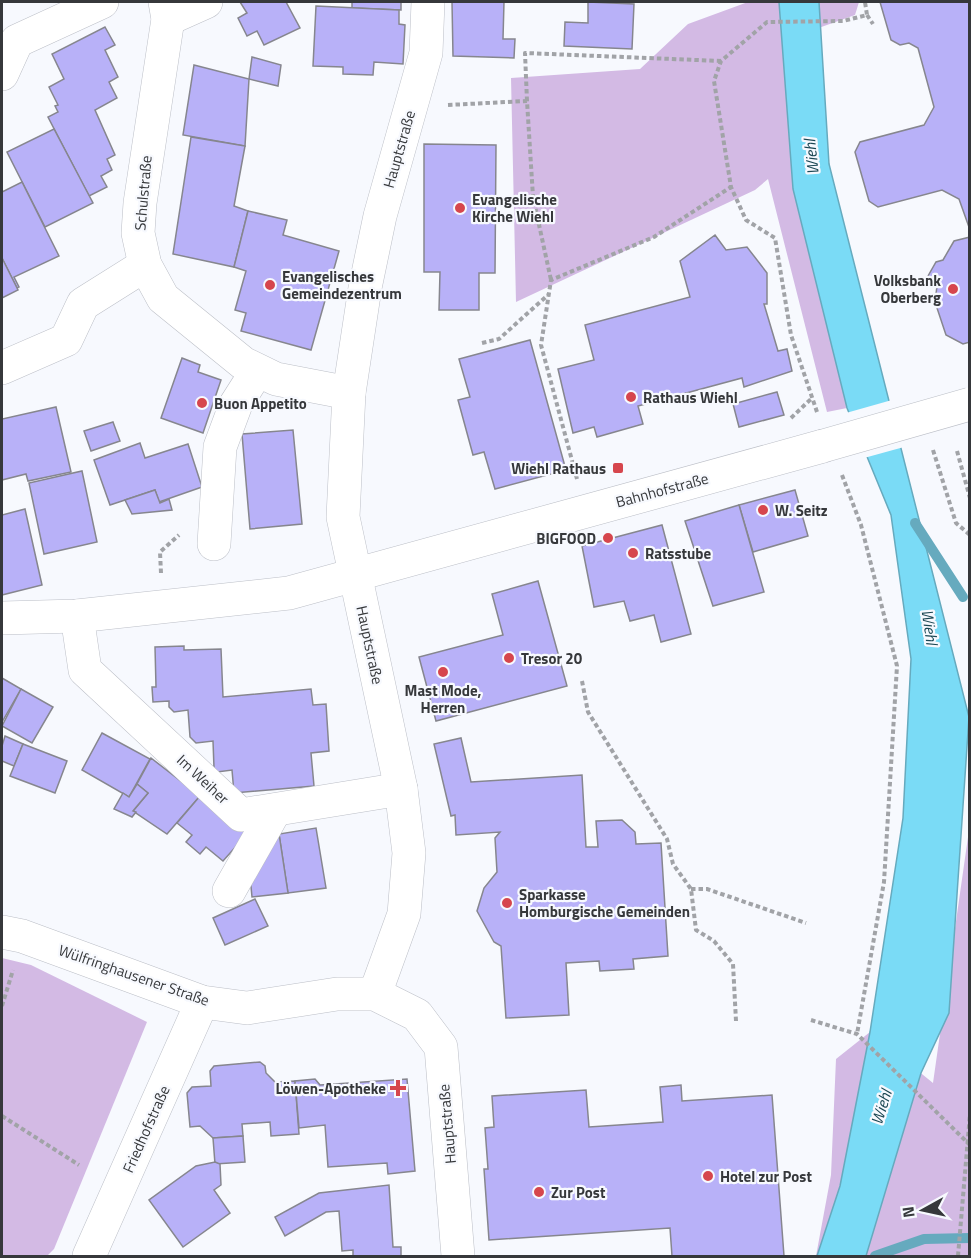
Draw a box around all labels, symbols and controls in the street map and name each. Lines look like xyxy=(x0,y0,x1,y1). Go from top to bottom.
street label: Hauptstraße xyxy=(377,107,421,191)
water label: Wiehl xyxy=(797,137,825,176)
street label: Schulstraße xyxy=(128,154,158,232)
place label: Evangelische Kirche Wiehl xyxy=(472,188,557,228)
marker: Evangelische Kirche Wiehl xyxy=(453,201,467,215)
place label: Evangelisches Gemeindezentrum xyxy=(282,265,402,305)
place label: Volksbank Oberberg xyxy=(874,269,941,309)
marker: Evangelisches Gemeindezentrum xyxy=(263,278,277,292)
marker: Volksbank Oberberg xyxy=(946,282,960,296)
place label: Rathaus Wiehl xyxy=(643,386,738,409)
marker: Rathaus Wiehl xyxy=(624,390,638,404)
place label: Buon Appetito xyxy=(214,392,307,415)
marker: Buon Appetito xyxy=(195,396,209,410)
place label: Wiehl Rathaus xyxy=(511,457,606,480)
marker: Wiehl Rathaus xyxy=(611,461,625,475)
street label: Bahnhofstraße xyxy=(613,467,711,513)
place label: W. Seitz xyxy=(775,499,828,522)
marker: W. Seitz xyxy=(756,503,770,517)
place label: BIGFOOD xyxy=(536,527,596,550)
marker: BIGFOOD xyxy=(601,531,615,545)
place label: Ratsstube xyxy=(645,542,711,565)
marker: Ratsstube xyxy=(626,546,640,560)
street label: Hauptstraße xyxy=(350,604,390,686)
water label: Wiehl xyxy=(916,608,945,648)
place label: Tresor 20 xyxy=(521,647,583,670)
marker: Tresor 20 xyxy=(502,651,516,665)
marker: Mast Mode, Herren xyxy=(436,665,450,679)
place label: Mast Mode, Herren xyxy=(405,679,482,719)
street label: Im Weiher xyxy=(172,749,234,809)
place label: Sparkasse Homburgische Gemeinden xyxy=(519,883,690,923)
marker: Sparkasse Homburgische Gemeinden xyxy=(500,896,514,910)
street label: Wülfringhausener Straße xyxy=(56,938,212,1012)
place label: Löwen-Apotheke xyxy=(275,1077,386,1100)
marker: Löwen-Apotheke xyxy=(391,1081,405,1095)
street label: Friedhofstraße xyxy=(116,1082,176,1176)
street label: Hauptstraße xyxy=(432,1083,462,1165)
water label: Wiehl xyxy=(864,1085,898,1127)
place label: Hotel zur Post xyxy=(720,1165,812,1188)
marker: Hotel zur Post xyxy=(701,1169,715,1183)
north arrow xyxy=(893,1180,953,1240)
place label: Zur Post xyxy=(551,1181,606,1204)
marker: Zur Post xyxy=(532,1185,546,1199)
text: N xyxy=(895,1205,921,1219)

